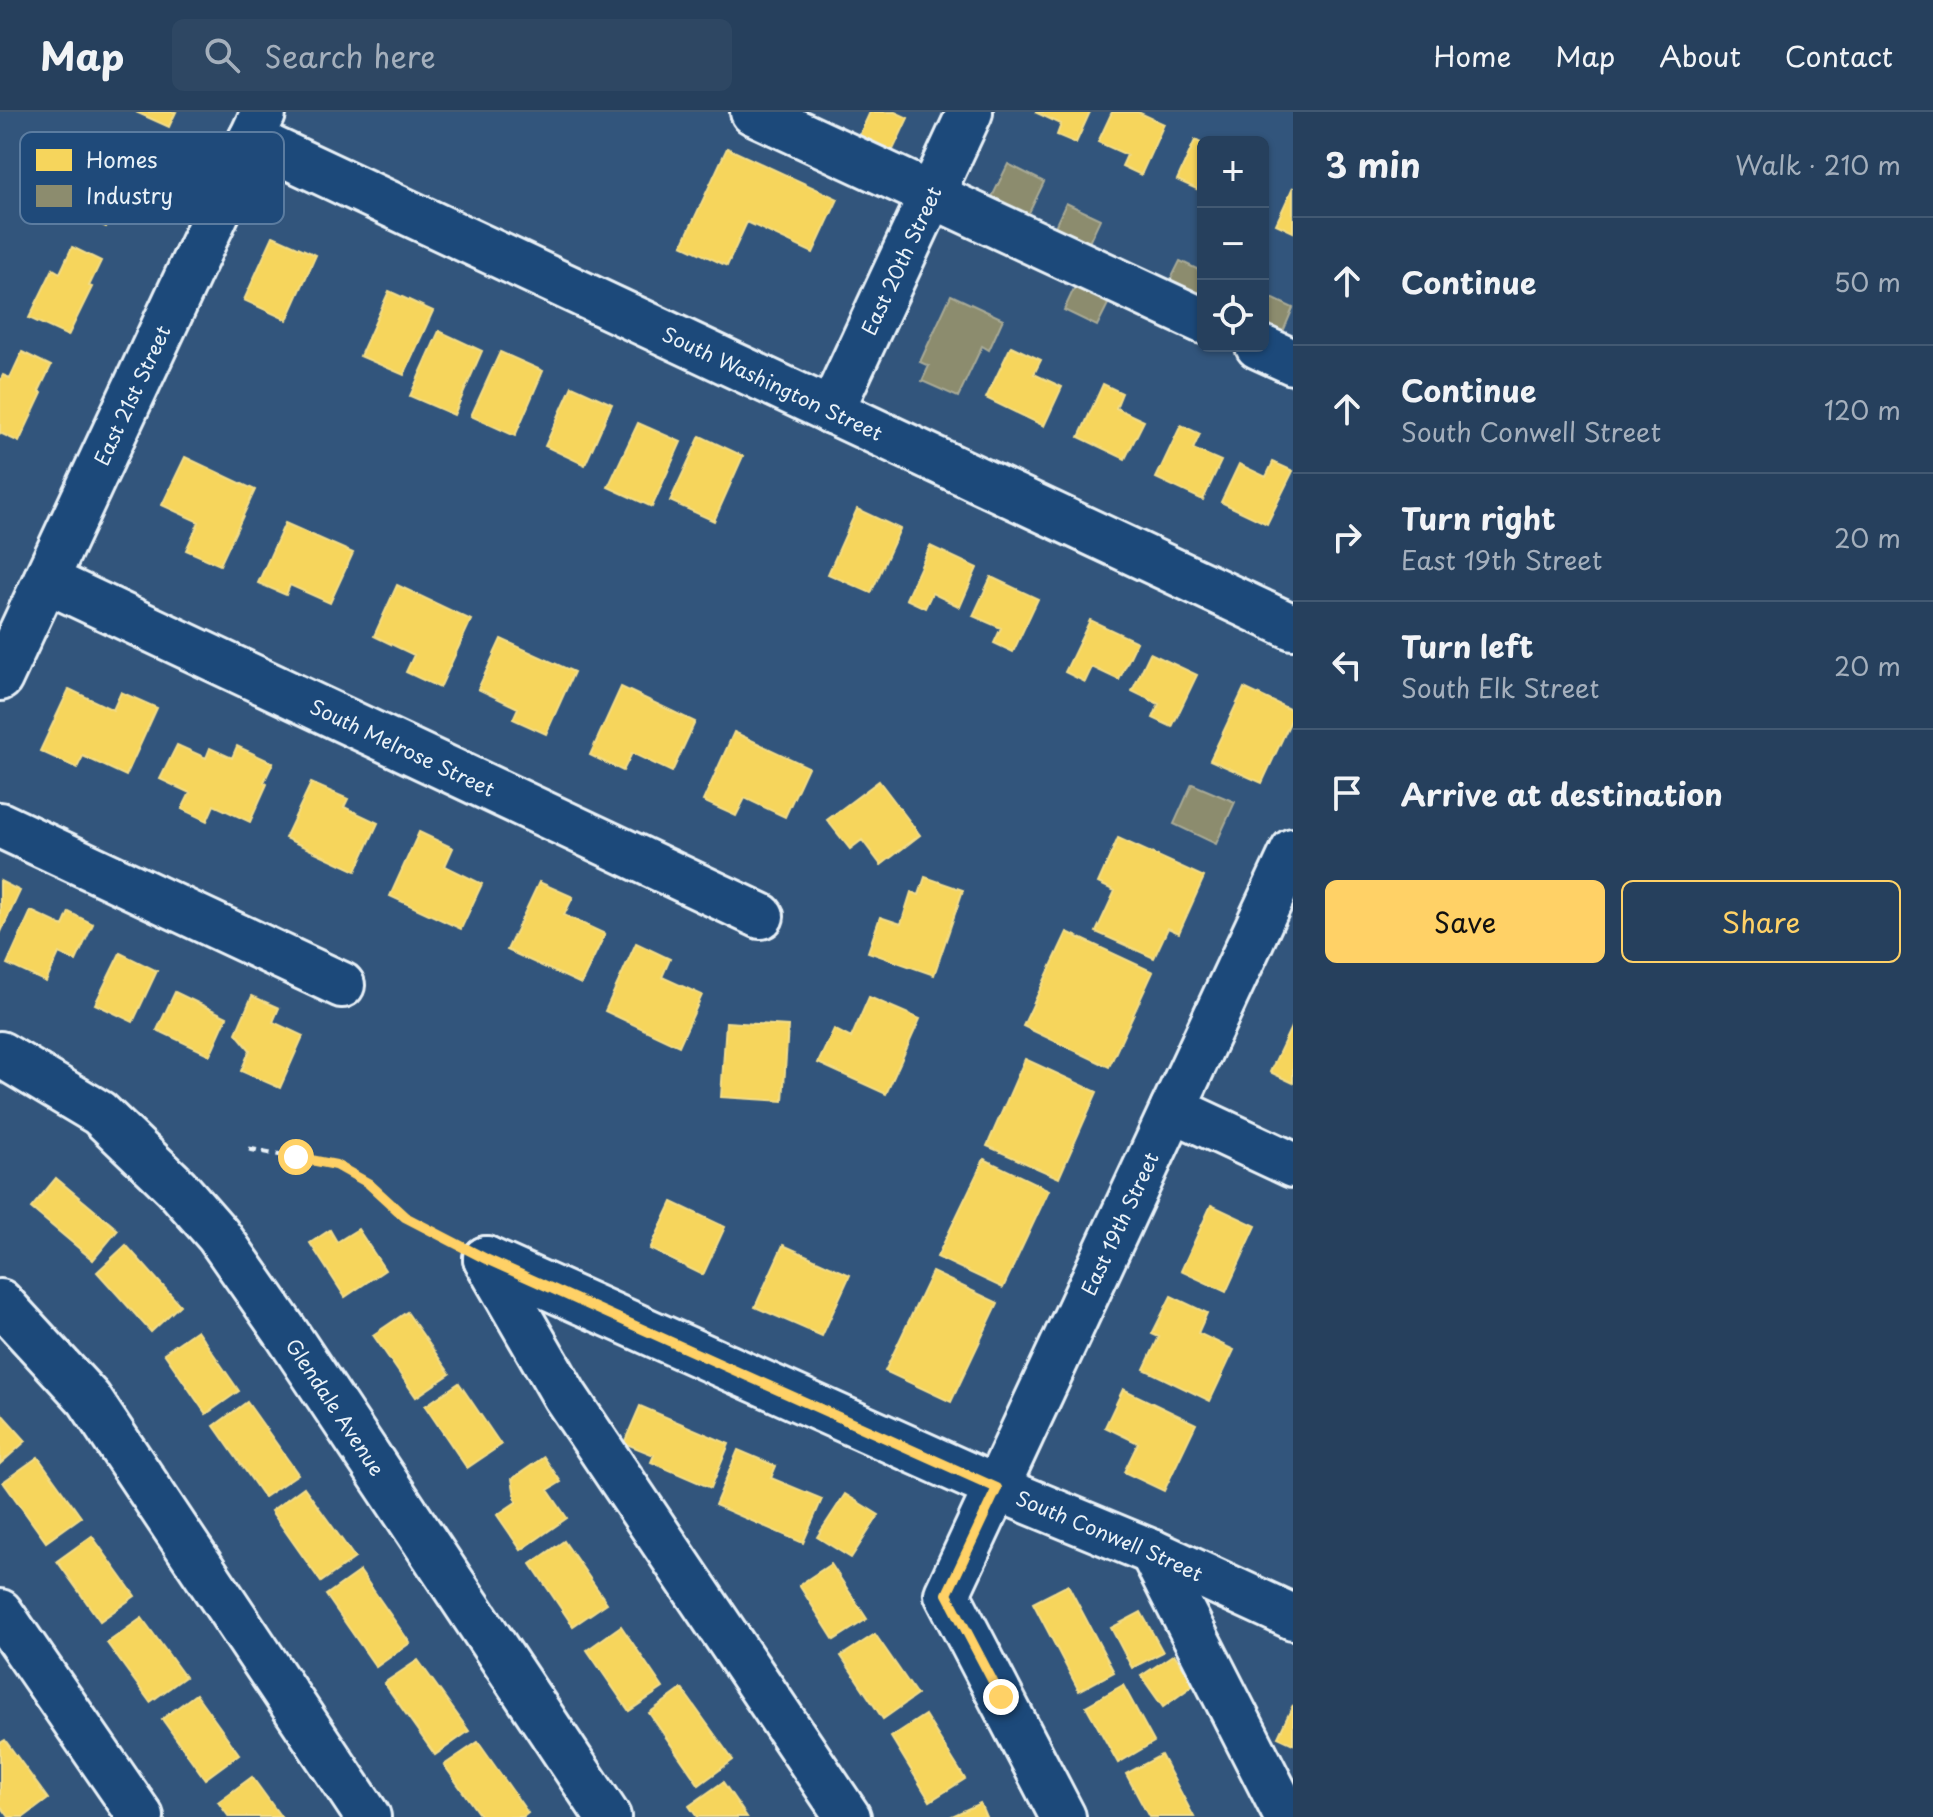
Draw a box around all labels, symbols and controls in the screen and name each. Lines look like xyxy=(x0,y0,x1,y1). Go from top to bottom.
search box xyxy=(172,19,732,91)
text: Map xyxy=(40,27,124,84)
icon: search xyxy=(200,33,244,77)
text: Search here xyxy=(264,33,436,78)
text: Home xyxy=(1433,34,1511,77)
text: Map xyxy=(1555,34,1615,77)
text: About xyxy=(1659,34,1741,77)
text: Contact xyxy=(1785,34,1893,77)
legend xyxy=(20,132,284,224)
map controls xyxy=(1197,136,1269,352)
button: + xyxy=(1197,136,1269,208)
text: 3 min xyxy=(1325,138,1421,190)
text: Homes xyxy=(86,142,157,175)
text: Walk · 210 m xyxy=(1735,145,1901,184)
text: Industry xyxy=(86,178,173,211)
street label: East 20th Street xyxy=(853,181,949,340)
button: − xyxy=(1197,208,1269,280)
icon: ahead xyxy=(1325,259,1369,303)
text: Continue xyxy=(1401,259,1536,304)
text: 50 m xyxy=(1834,262,1901,301)
button: locate xyxy=(1197,280,1269,352)
street label: South Washington Street xyxy=(658,319,888,448)
street label: East 21st Street xyxy=(86,320,177,470)
text: Continue xyxy=(1401,367,1536,412)
icon: ahead xyxy=(1325,387,1369,431)
text: 120 m xyxy=(1824,390,1901,429)
text: South Conwell Street xyxy=(1401,412,1661,451)
text: Turn right xyxy=(1401,495,1556,540)
icon: right xyxy=(1325,515,1369,559)
text: 20 m xyxy=(1834,518,1901,557)
text: East 19th Street xyxy=(1401,540,1602,579)
text: Turn left xyxy=(1401,623,1533,668)
icon: left xyxy=(1325,643,1369,687)
text: 20 m xyxy=(1834,646,1901,685)
text: South Elk Street xyxy=(1401,668,1599,707)
street label: South Melrose Street xyxy=(305,691,500,804)
icon: arrive xyxy=(1325,771,1369,815)
text: Arrive at destination xyxy=(1401,771,1723,816)
button: Save xyxy=(1325,880,1605,963)
button: Share xyxy=(1621,880,1901,963)
route start xyxy=(278,1139,314,1175)
street label: East 19th Street xyxy=(1073,1147,1166,1300)
street label: Glendale Avenue xyxy=(279,1332,392,1482)
street label: South Conwell Street xyxy=(1012,1482,1208,1588)
route end xyxy=(983,1679,1019,1715)

